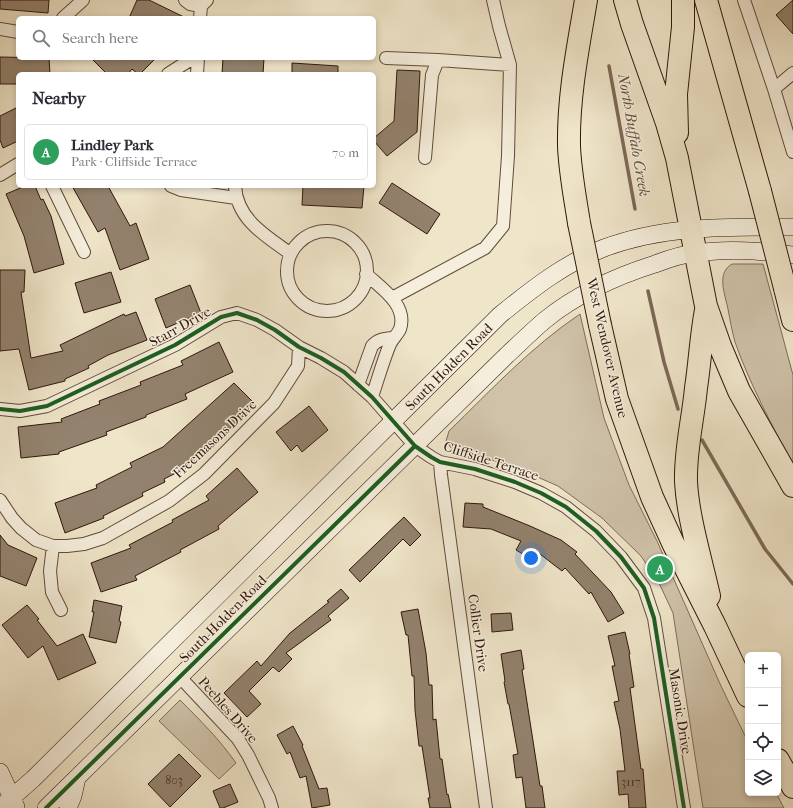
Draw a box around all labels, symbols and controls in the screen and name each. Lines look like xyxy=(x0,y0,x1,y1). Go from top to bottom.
search box xyxy=(16,16,376,60)
icon: search xyxy=(30,27,52,49)
text: Search here xyxy=(62,29,138,47)
water label: North Buffalo Creek xyxy=(614,71,654,198)
text: Nearby xyxy=(32,88,86,108)
text: Lindley Park xyxy=(71,136,154,154)
text: A xyxy=(42,145,50,160)
text: 70 m xyxy=(332,145,359,160)
text: Park · Cliffside Terrace xyxy=(71,154,197,169)
street label: West Wendover Avenue xyxy=(582,275,631,420)
street label: Starr Drive xyxy=(146,303,214,351)
street label: South Holden Road xyxy=(402,320,496,414)
street label: Freemasons Drive xyxy=(170,396,260,482)
street label: Cliffside Terrace xyxy=(441,438,541,484)
your location xyxy=(521,548,541,568)
pin: A xyxy=(647,554,673,584)
street label: South Holden Road xyxy=(176,572,270,666)
street label: Collier Drive xyxy=(464,593,492,673)
map controls xyxy=(745,652,781,796)
button: + xyxy=(745,652,781,688)
street label: Masonic Drive xyxy=(665,667,695,755)
street label: Peebles Drive xyxy=(195,673,261,747)
button: − xyxy=(745,688,781,724)
button: locate xyxy=(745,724,781,760)
button: layers xyxy=(745,760,781,796)
house number: 803 xyxy=(165,773,183,787)
house number: 3117 xyxy=(621,775,641,789)

